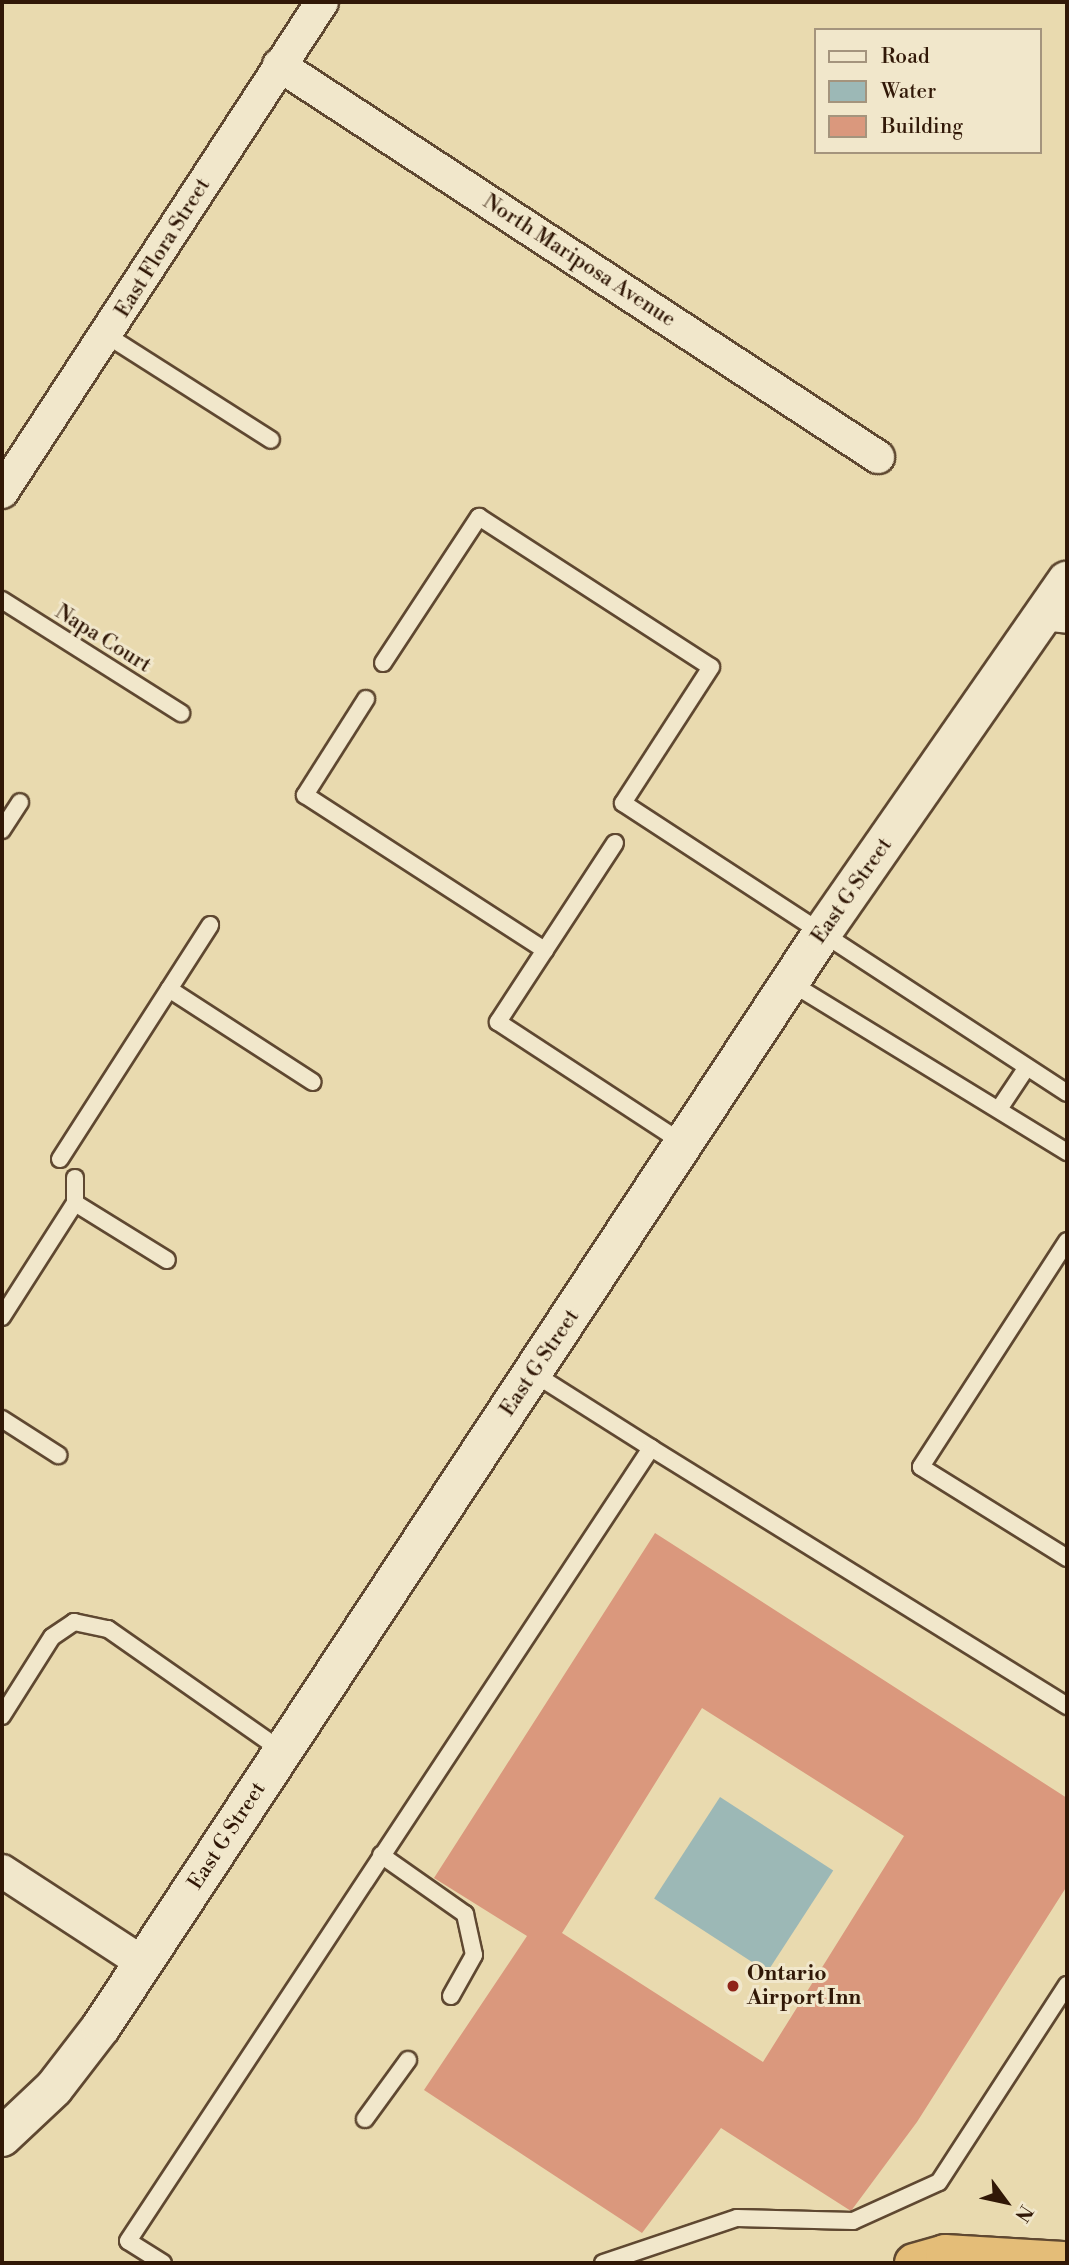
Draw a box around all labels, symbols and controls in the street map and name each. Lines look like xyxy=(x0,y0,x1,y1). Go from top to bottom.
legend xyxy=(814,28,1041,154)
text: Road xyxy=(881,44,930,70)
text: Water xyxy=(881,79,936,105)
text: Building xyxy=(881,114,963,140)
street label: East Flora Street xyxy=(110,174,216,322)
street label: North Mariposa Avenue xyxy=(478,189,680,333)
street label: Napa Court xyxy=(50,600,156,678)
street label: East G Street xyxy=(806,833,898,949)
street label: East G Street xyxy=(495,1305,585,1421)
street label: East G Street xyxy=(183,1778,271,1894)
place label: Ontario Airport Inn xyxy=(747,1961,861,2011)
marker: Ontario Airport Inn xyxy=(725,1978,741,1994)
north arrow xyxy=(971,2167,1041,2237)
text: N xyxy=(1009,2201,1038,2226)

